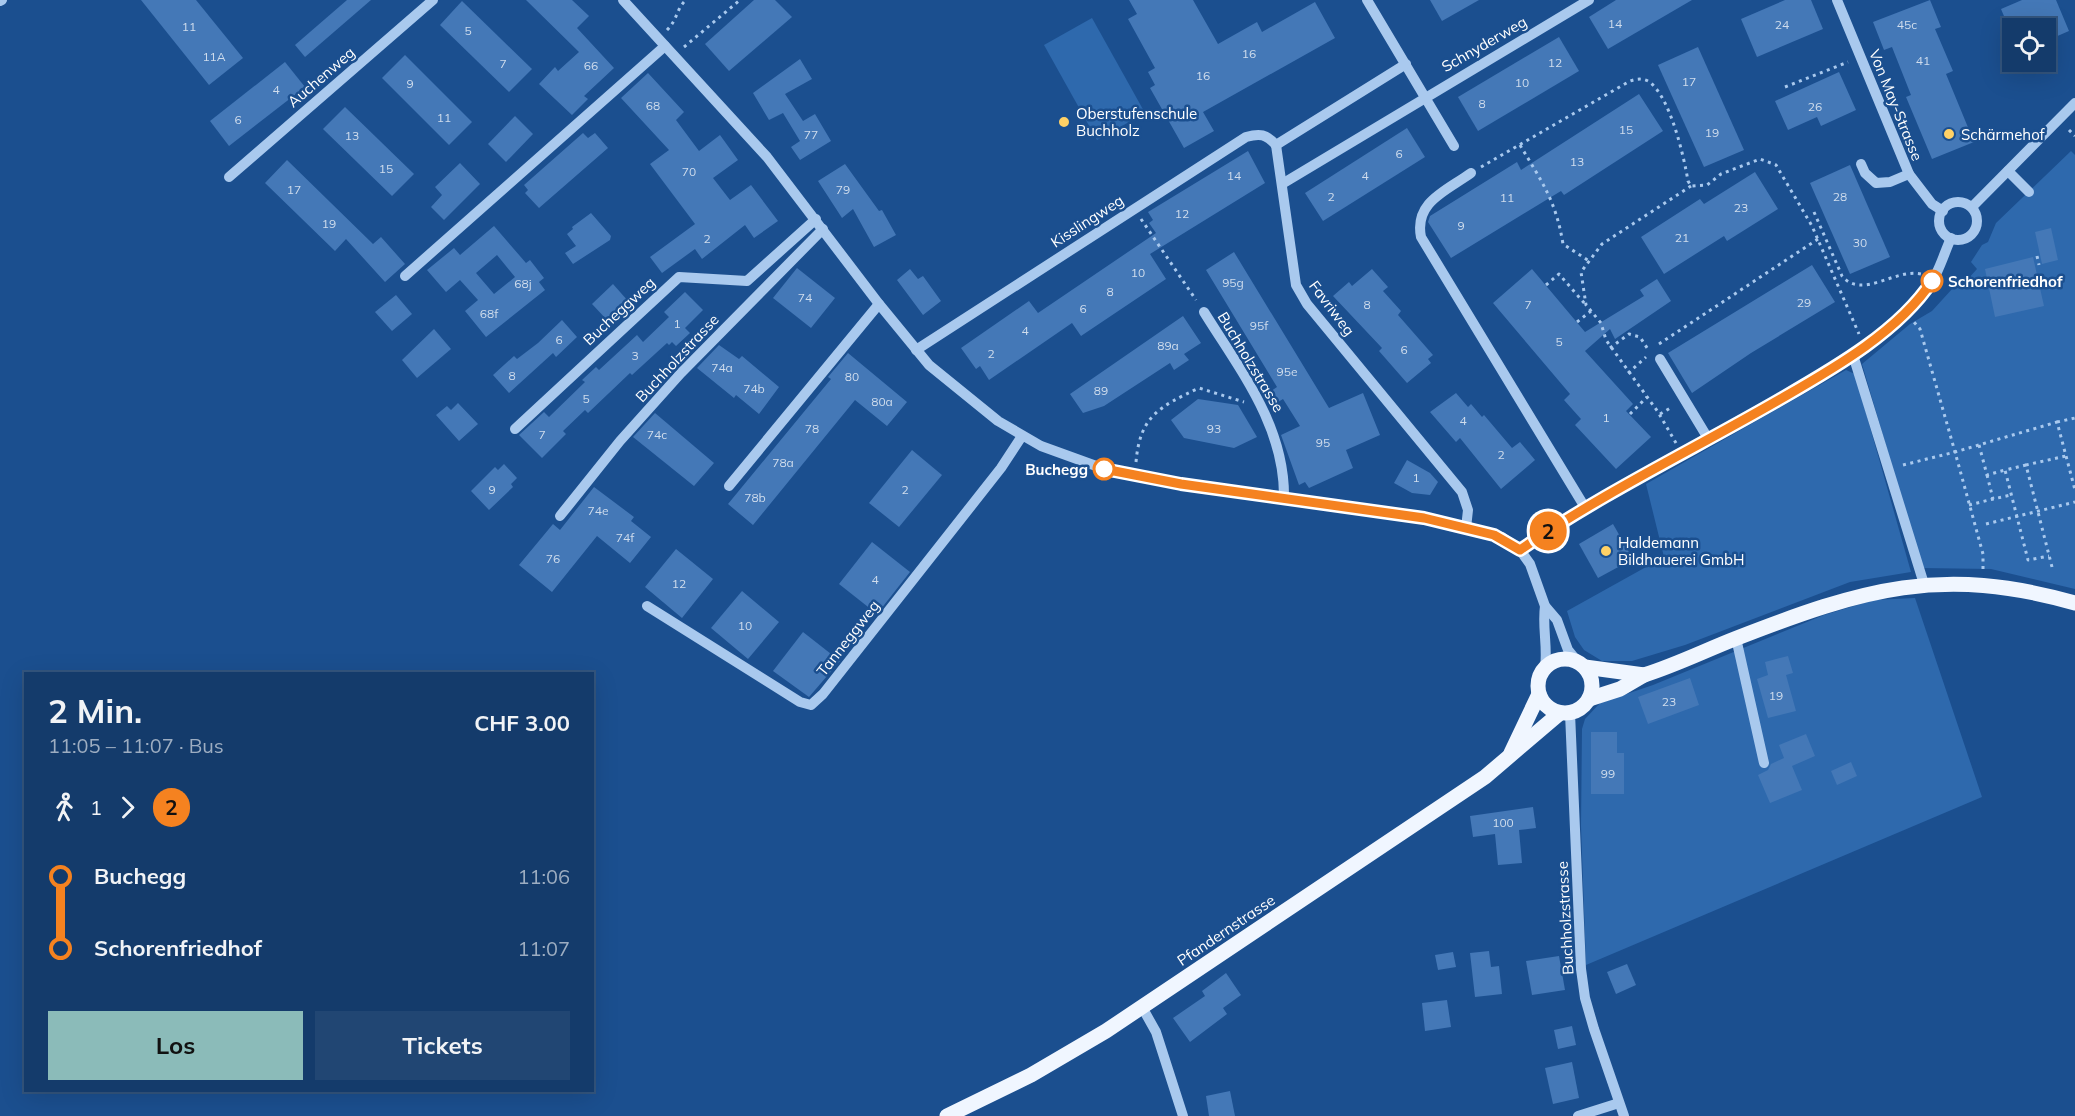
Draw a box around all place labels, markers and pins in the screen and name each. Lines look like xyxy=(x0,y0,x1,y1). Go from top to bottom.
place label: Oberstufenschule Buchholz xyxy=(1076,104,1197,140)
marker: Oberstufenschule Buchholz xyxy=(1057,115,1071,129)
place label: Schärmehof xyxy=(1961,125,2046,144)
marker: Schärmehof xyxy=(1942,127,1956,141)
marker: Schorenfriedhof xyxy=(1921,270,1943,292)
place label: Schorenfriedhof xyxy=(1948,272,2063,291)
marker: Buchegg xyxy=(1093,458,1115,480)
place label: Buchegg xyxy=(1025,460,1088,479)
place label: Haldemann Bildhauerei GmbH xyxy=(1618,533,1745,569)
marker: Haldemann Bildhauerei GmbH xyxy=(1599,544,1613,558)

